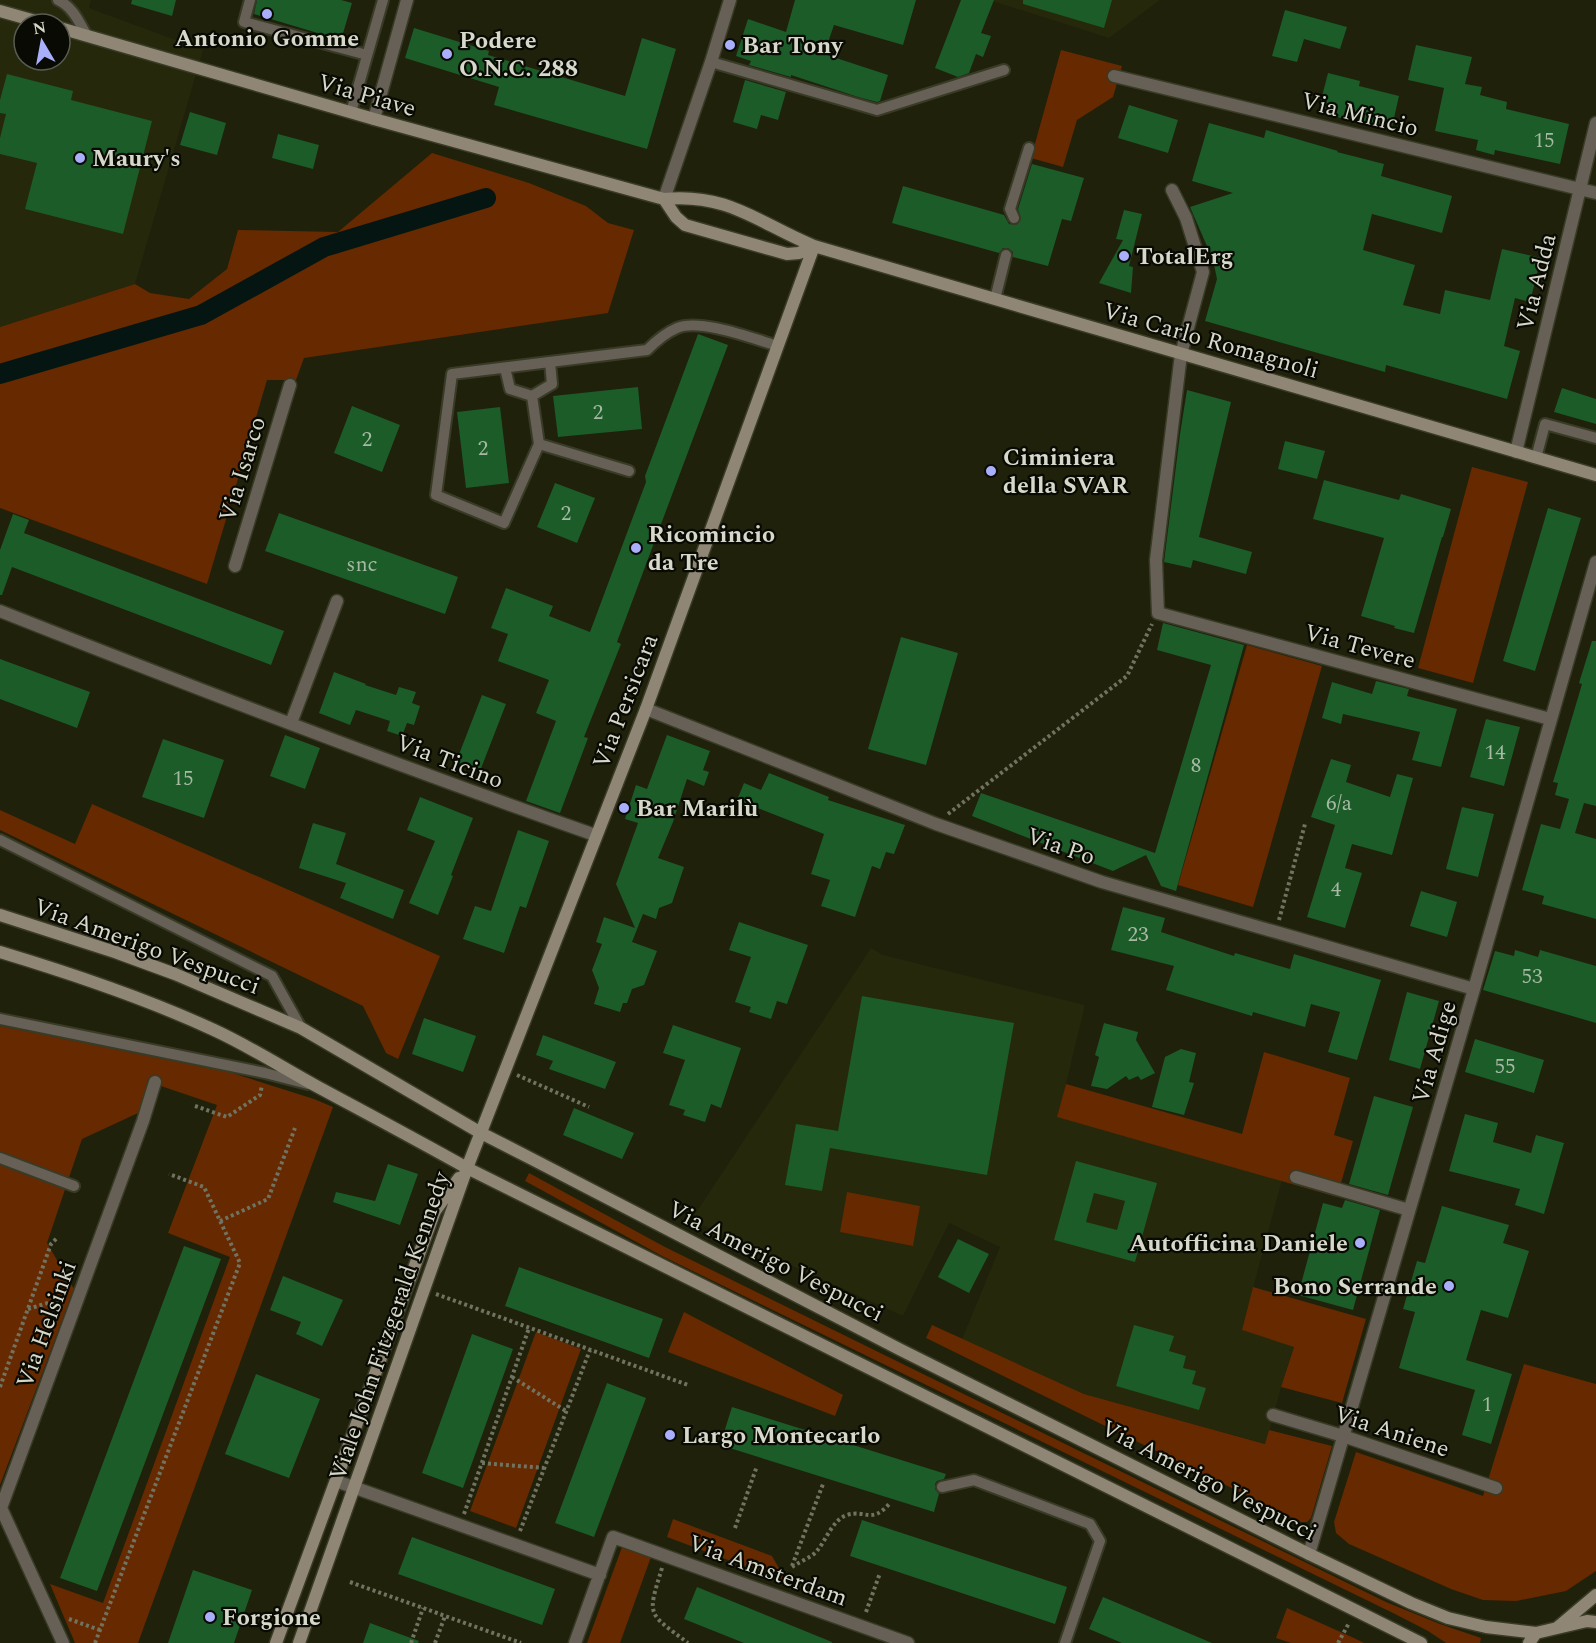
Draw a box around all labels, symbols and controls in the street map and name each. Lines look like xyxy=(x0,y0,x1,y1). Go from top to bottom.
marker: Antonio Gomme xyxy=(260,7,274,21)
north arrow xyxy=(12,12,72,72)
text: N xyxy=(31,15,48,41)
place label: Antonio Gomme xyxy=(175,21,359,57)
place label: Podere O.N.C. 288 xyxy=(459,23,578,87)
place label: Bar Tony xyxy=(742,28,844,64)
marker: Bar Tony xyxy=(723,38,737,52)
marker: Podere O.N.C. 288 xyxy=(440,47,454,61)
street label: Via Piave xyxy=(313,65,420,127)
street label: Via Mincio xyxy=(1297,83,1422,147)
house number: 15 xyxy=(1534,125,1555,157)
place label: Maury's xyxy=(92,141,181,177)
marker: Maury's xyxy=(73,151,87,165)
street label: Via Adda xyxy=(1508,230,1566,335)
place label: TotalErg xyxy=(1136,239,1234,275)
marker: TotalErg xyxy=(1117,249,1131,263)
street label: Via Carlo Romagnoli xyxy=(1099,293,1323,389)
house number: 2 xyxy=(593,397,603,429)
street label: Via Isarco xyxy=(210,412,276,526)
house number: 2 xyxy=(362,424,372,456)
house number: 2 xyxy=(478,433,488,465)
place label: Ciminiera della SVAR xyxy=(1003,440,1129,504)
marker: Ciminiera della SVAR xyxy=(984,464,998,478)
house number: 2 xyxy=(561,498,571,530)
place label: Ricomincio da Tre xyxy=(648,517,775,581)
marker: Ricomincio da Tre xyxy=(629,541,643,555)
house number: snc xyxy=(346,549,378,581)
street label: Via Tevere xyxy=(1300,615,1419,679)
street label: Via Persicara xyxy=(584,629,668,774)
street label: Via Ticino xyxy=(391,725,509,799)
house number: 14 xyxy=(1485,737,1506,769)
house number: 8 xyxy=(1191,750,1201,782)
house number: 15 xyxy=(173,763,194,795)
house number: 6/a xyxy=(1326,788,1353,820)
place label: Bar Marilù xyxy=(636,791,758,827)
marker: Bar Marilù xyxy=(617,801,631,815)
street label: Via Po xyxy=(1021,818,1100,875)
house number: 4 xyxy=(1331,874,1342,906)
street label: Via Amerigo Vespucci xyxy=(29,889,265,1005)
house number: 23 xyxy=(1128,919,1149,951)
house number: 53 xyxy=(1522,961,1543,993)
street label: Via Adige xyxy=(1403,996,1467,1108)
house number: 55 xyxy=(1495,1051,1516,1083)
street label: Viale John Fitzgerald Kennedy xyxy=(320,1166,460,1486)
street label: Via Amerigo Vespucci xyxy=(661,1192,890,1332)
place label: Autofficina Daniele xyxy=(1129,1226,1348,1262)
marker: Autofficina Daniele xyxy=(1353,1236,1367,1250)
street label: Via Helsinki xyxy=(7,1256,87,1393)
place label: Bono Serrande xyxy=(1273,1269,1437,1305)
marker: Bono Serrande xyxy=(1442,1279,1456,1293)
house number: 1 xyxy=(1482,1389,1492,1421)
street label: Via Aniene xyxy=(1329,1396,1454,1468)
street label: Via Amerigo Vespucci xyxy=(1094,1411,1323,1551)
place label: Largo Montecarlo xyxy=(682,1418,880,1454)
marker: Largo Montecarlo xyxy=(663,1428,677,1442)
street label: Via Amsterdam xyxy=(683,1525,852,1616)
place label: Forgione xyxy=(222,1600,321,1636)
marker: Forgione xyxy=(203,1610,217,1624)

